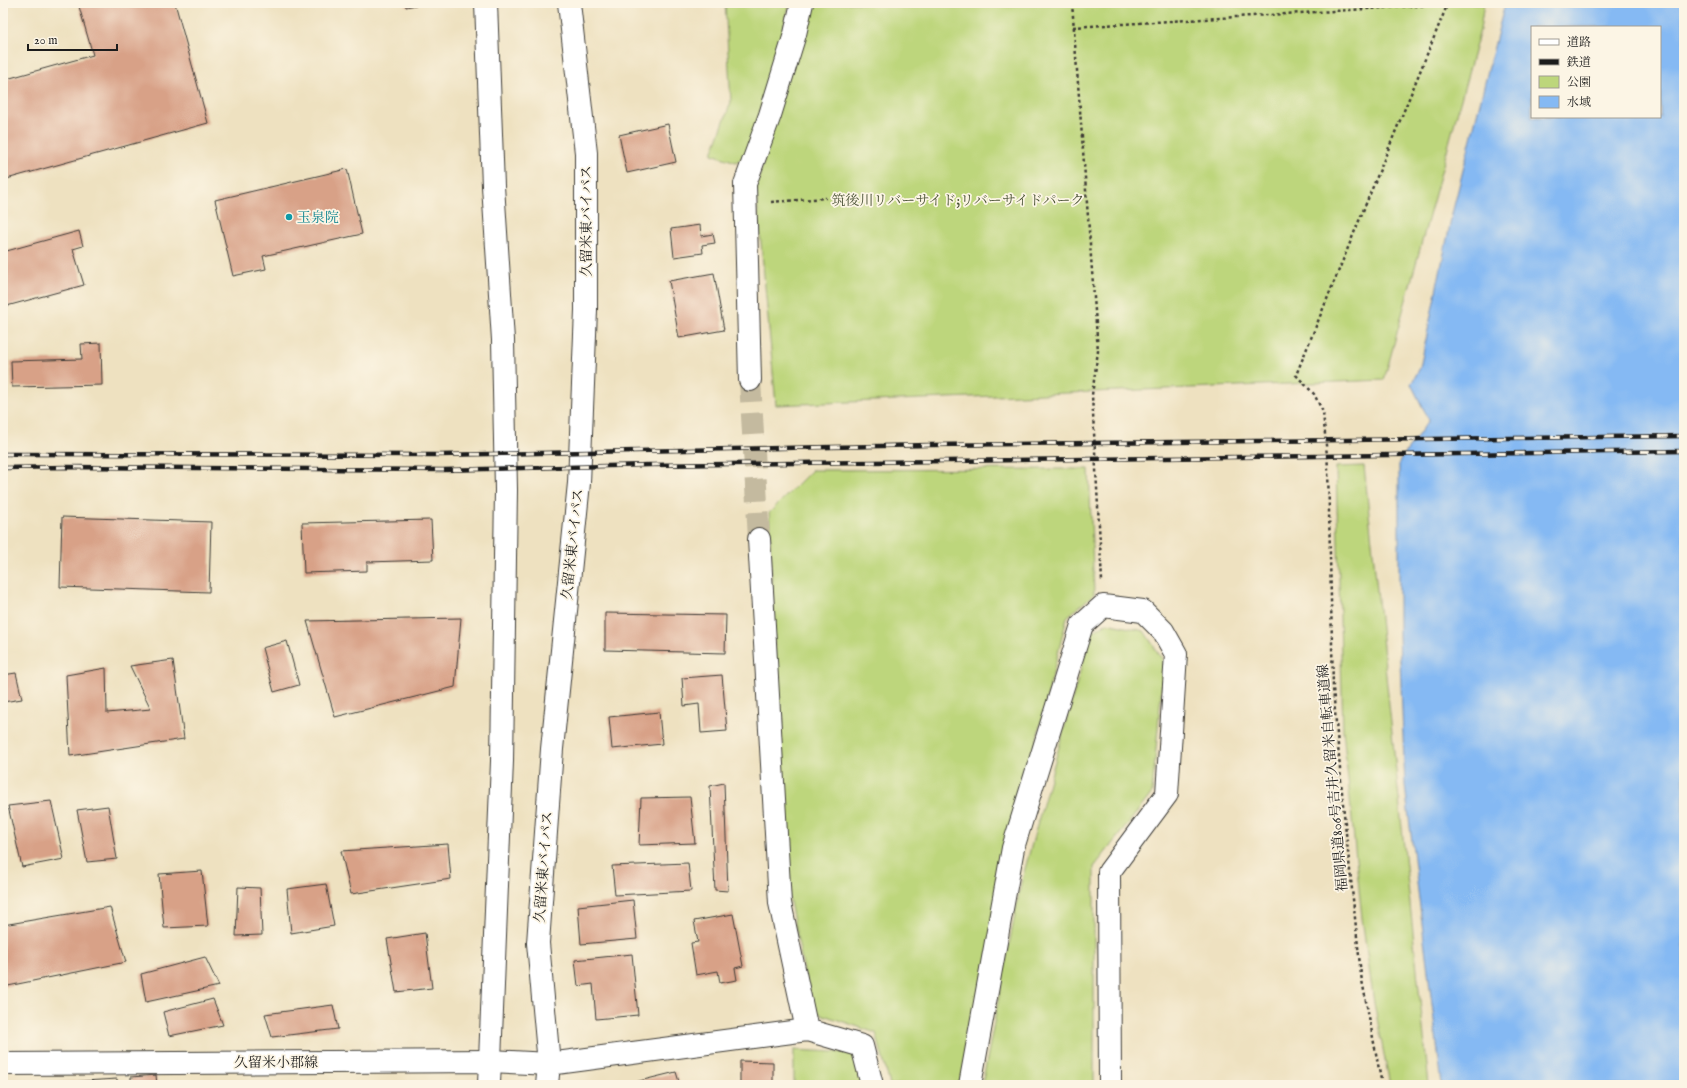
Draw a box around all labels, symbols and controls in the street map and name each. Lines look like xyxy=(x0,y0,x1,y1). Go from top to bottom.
scale bar xyxy=(28,26,117,52)
legend xyxy=(1531,26,1661,118)
text: 20 m xyxy=(34,33,57,48)
text: 道路 xyxy=(1567,35,1591,50)
text: 鉄道 xyxy=(1566,55,1591,70)
text: 公園 xyxy=(1567,75,1591,90)
text: 水域 xyxy=(1567,95,1591,110)
street label: 久留米東バイパス xyxy=(578,165,596,277)
park label: 筑後川リバーサイド;リバーサイドパーク xyxy=(832,192,1084,210)
place label: 玉泉院 xyxy=(297,209,339,227)
marker: 玉泉院 xyxy=(284,212,294,222)
street label: 久留米東バイパス xyxy=(558,488,588,601)
street label: 福岡県道806号吉井久留米自転車道線 xyxy=(1314,663,1352,892)
street label: 久留米東バイパス xyxy=(531,811,557,923)
street label: 久留米小郡線 xyxy=(234,1054,318,1072)

